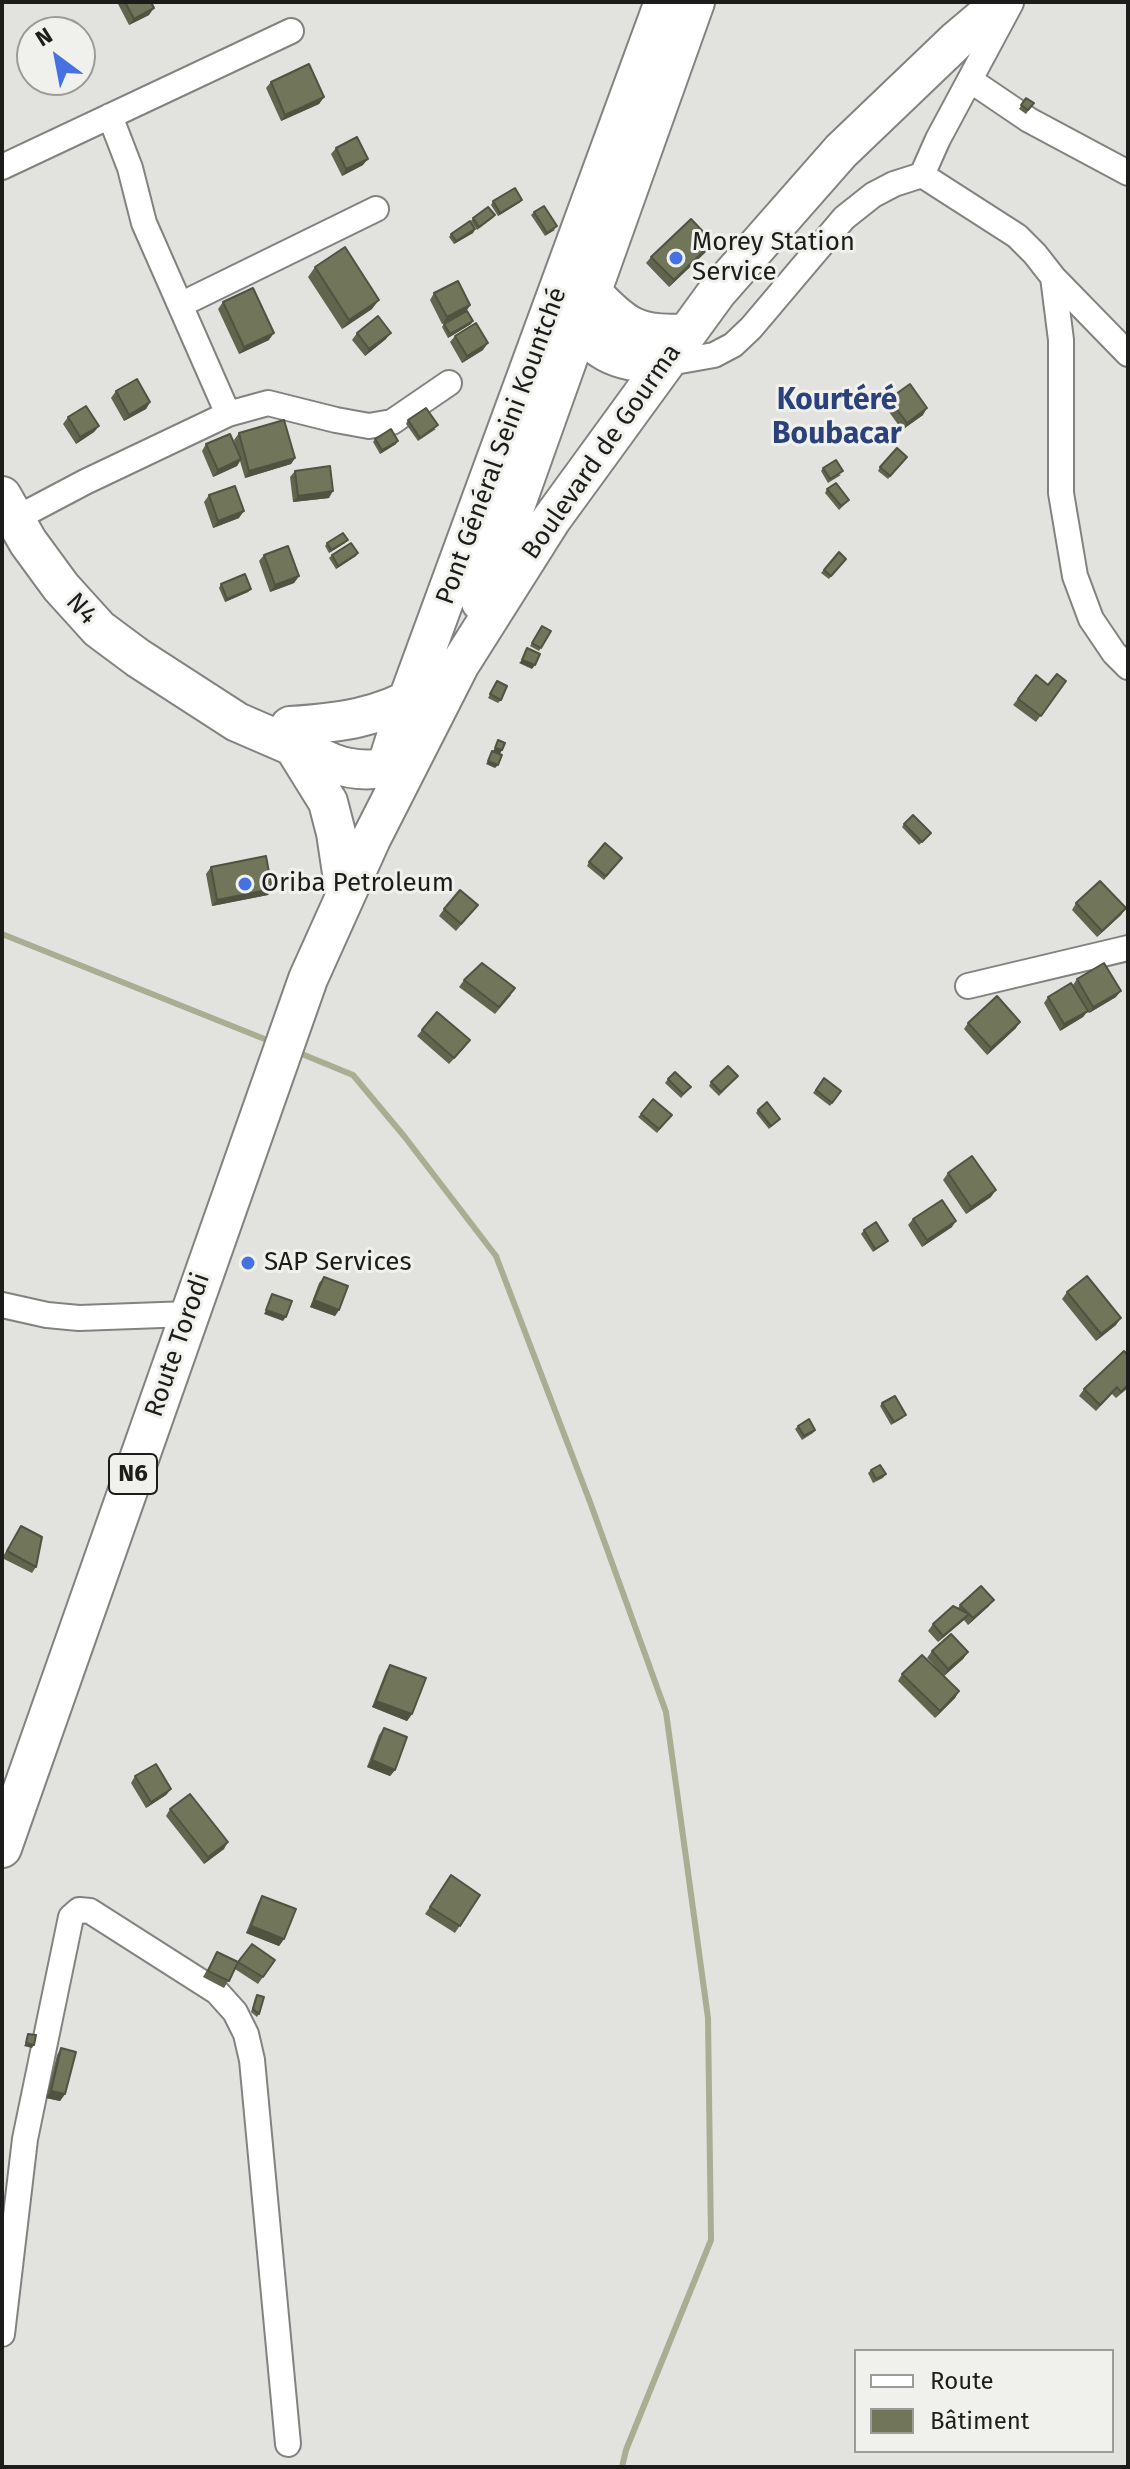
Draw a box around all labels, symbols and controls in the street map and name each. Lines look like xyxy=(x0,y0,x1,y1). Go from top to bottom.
north arrow xyxy=(16,16,96,96)
text: N xyxy=(31,22,57,52)
place label: Morey Station Service xyxy=(692,227,855,288)
marker: Morey Station Service xyxy=(667,249,685,267)
street label: Pont Général Seini Kountché xyxy=(430,283,574,609)
street label: Boulevard de Gourma xyxy=(516,338,688,566)
district label: Kourtéré Boubacar xyxy=(772,383,902,454)
street label: N4 xyxy=(59,587,103,631)
place label: Oriba Petroleum xyxy=(261,868,454,900)
marker: Oriba Petroleum xyxy=(236,875,254,893)
place label: SAP Services xyxy=(264,1247,412,1279)
marker: SAP Services xyxy=(239,1254,257,1272)
street label: Route Torodi xyxy=(139,1269,217,1421)
road number: N6 xyxy=(109,1454,157,1494)
legend xyxy=(854,2349,1114,2453)
text: Route xyxy=(930,2367,994,2395)
text: Bâtiment xyxy=(930,2407,1029,2435)

